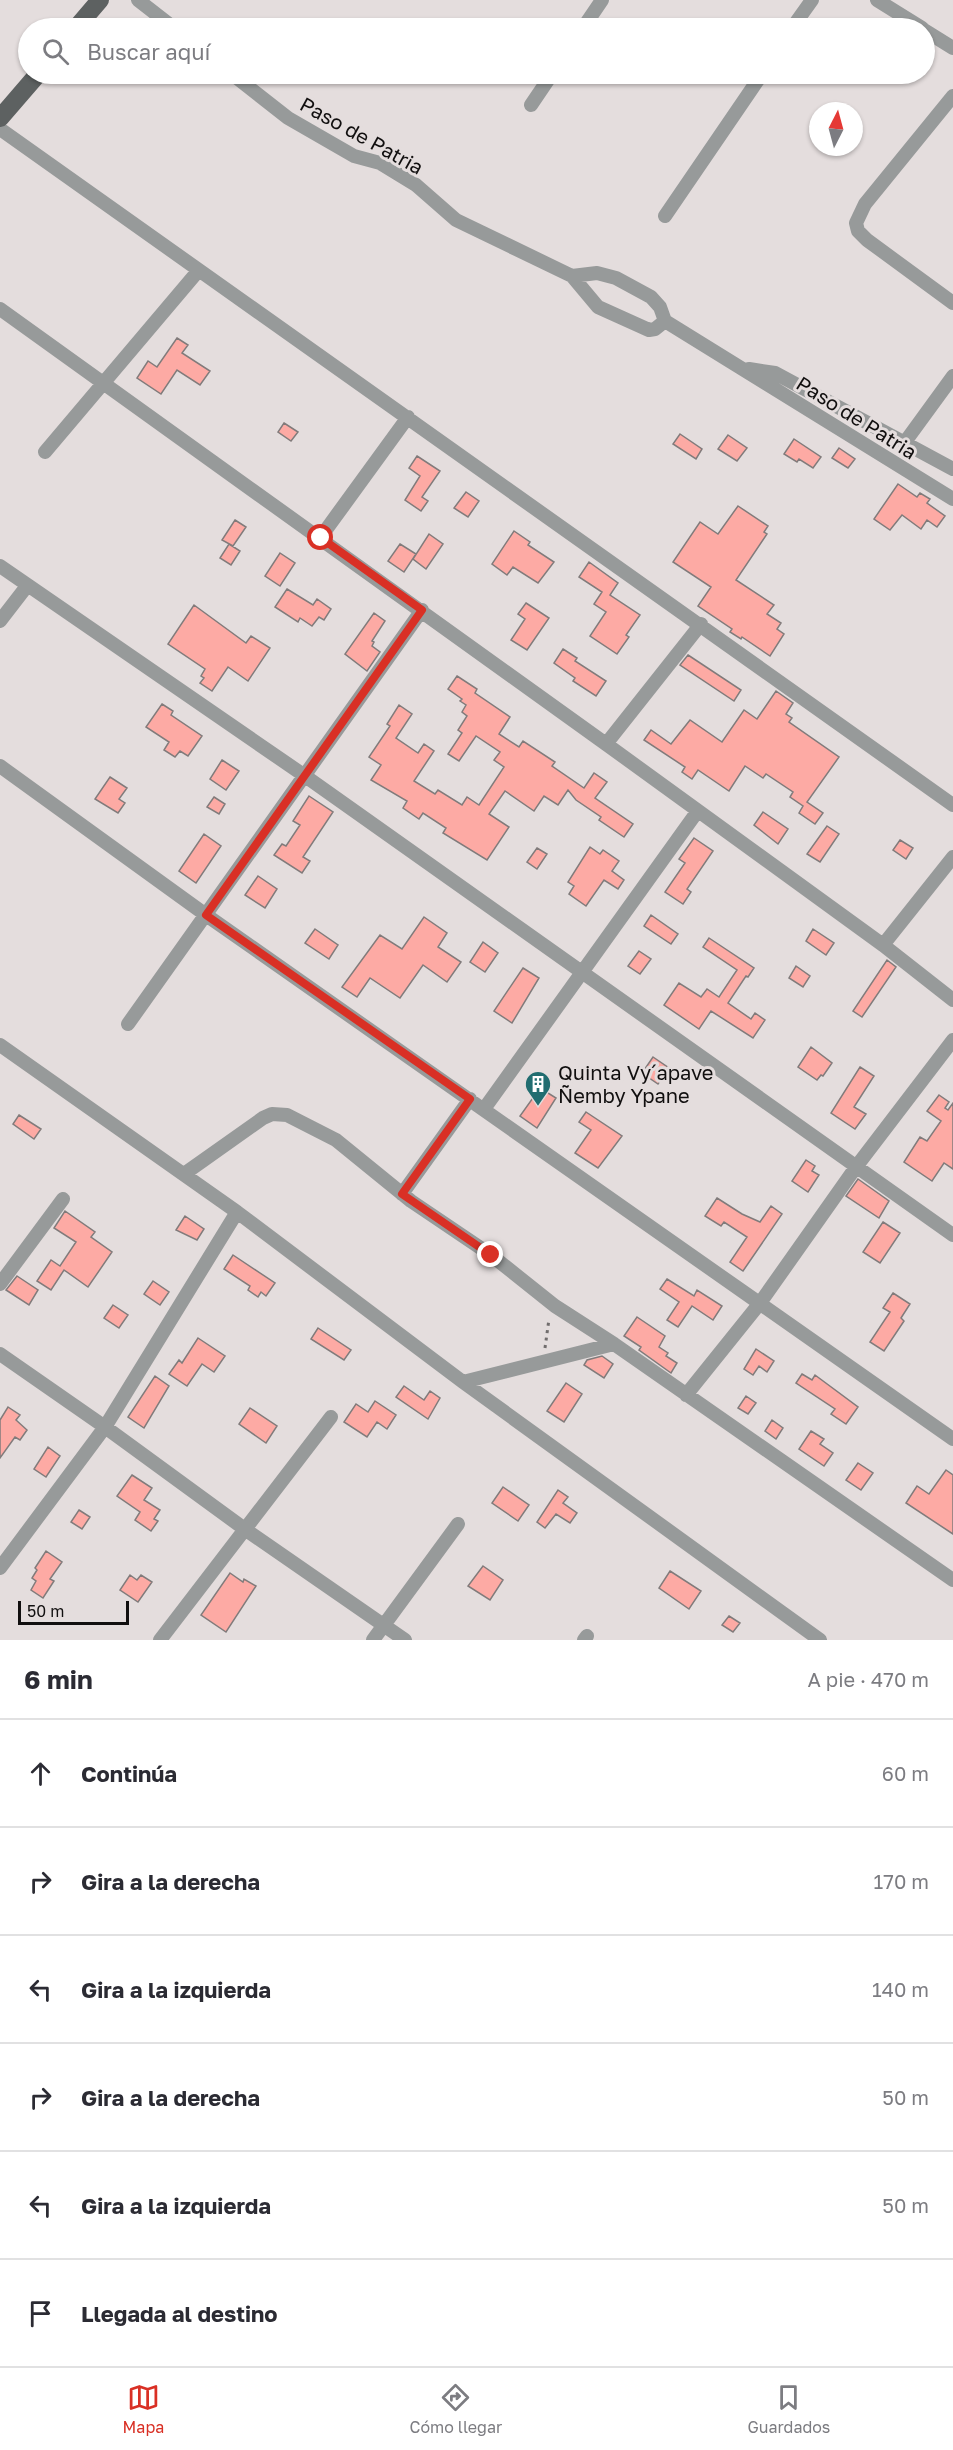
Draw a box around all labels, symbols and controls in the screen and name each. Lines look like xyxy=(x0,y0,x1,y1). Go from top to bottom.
search box xyxy=(18,18,935,84)
icon: search xyxy=(39,35,72,68)
text: Buscar aquí xyxy=(87,38,210,65)
street label: Paso de Patria xyxy=(296,91,428,179)
north arrow xyxy=(809,102,863,156)
street label: Paso de Patria xyxy=(792,370,922,464)
route start xyxy=(307,524,333,550)
place label: Quinta Vy´apave Ñemby Ypane xyxy=(558,1060,713,1107)
building icon: Quinta Vy´apave Ñemby Ypane xyxy=(523,1069,553,1107)
route end xyxy=(477,1241,503,1267)
scale bar xyxy=(18,1598,129,1626)
text: 50 m xyxy=(27,1601,64,1621)
text: 6 min xyxy=(24,1664,93,1695)
text: A pie · 470 m xyxy=(807,1667,929,1691)
icon: ahead xyxy=(24,1757,57,1790)
text: Continúa xyxy=(81,1760,177,1787)
text: 60 m xyxy=(882,1761,929,1785)
icon: right xyxy=(24,1865,57,1898)
text: Gira a la derecha xyxy=(81,1868,260,1895)
text: 170 m xyxy=(874,1869,929,1893)
icon: left xyxy=(24,1973,57,2006)
text: Gira a la izquierda xyxy=(81,1976,271,2003)
text: 140 m xyxy=(872,1977,929,2001)
icon: right xyxy=(24,2081,57,2114)
text: Gira a la derecha xyxy=(81,2084,260,2111)
text: 50 m xyxy=(882,2085,929,2109)
icon: left xyxy=(24,2189,57,2222)
text: Gira a la izquierda xyxy=(81,2192,271,2219)
text: 50 m xyxy=(882,2193,929,2217)
icon: arrive xyxy=(24,2297,57,2330)
text: Llegada al destino xyxy=(81,2300,278,2327)
tab: Mapa xyxy=(123,2381,164,2437)
tab: Cómo llegar xyxy=(410,2381,502,2437)
tab: Guardados xyxy=(747,2381,830,2437)

